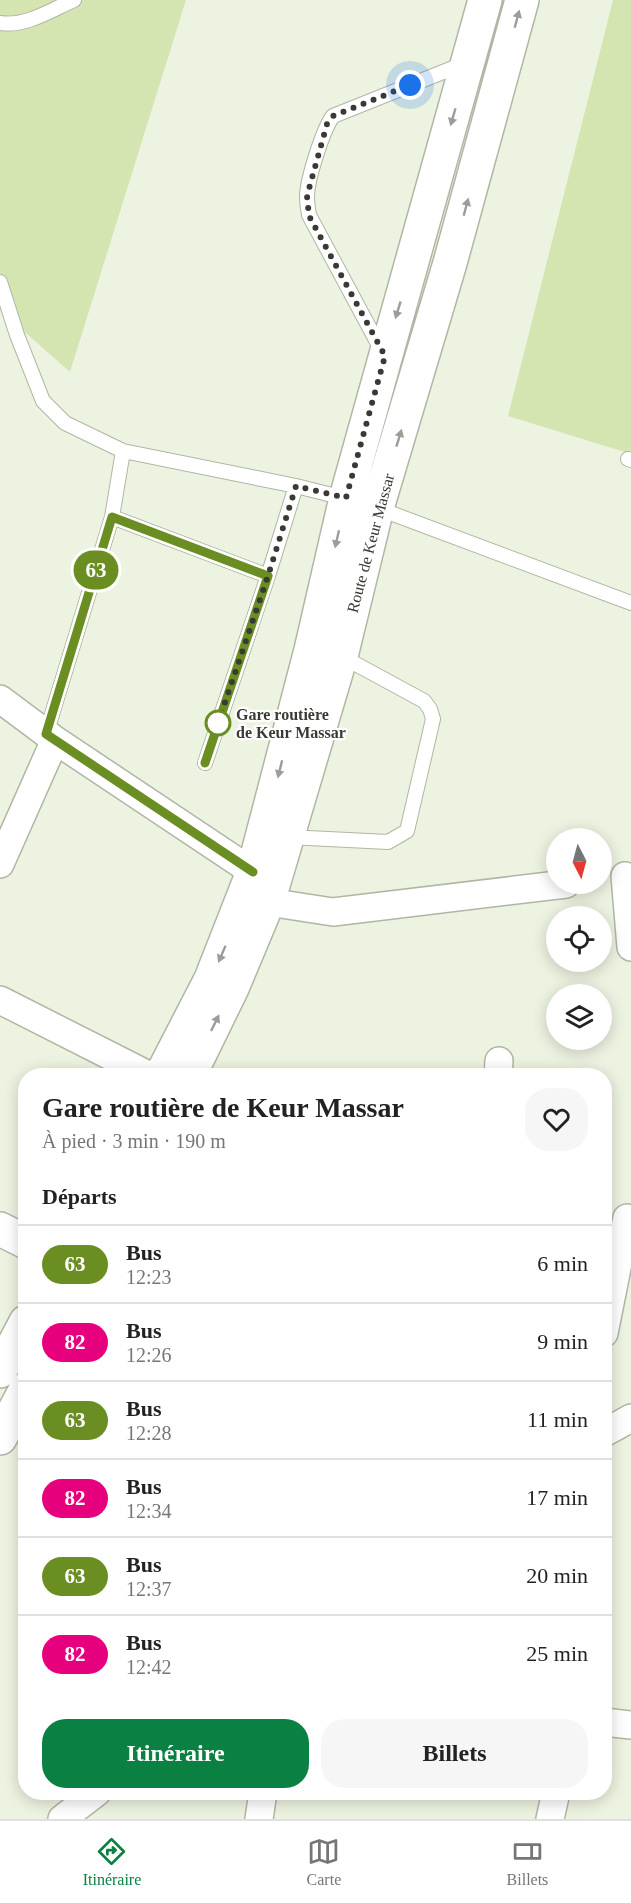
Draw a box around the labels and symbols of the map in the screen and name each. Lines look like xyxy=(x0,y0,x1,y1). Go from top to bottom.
one-way arrow xyxy=(513,10,522,28)
your location xyxy=(395,70,425,100)
one-way arrow xyxy=(448,108,457,126)
one-way arrow xyxy=(462,198,471,216)
one-way arrow xyxy=(393,301,402,319)
one-way arrow xyxy=(395,429,404,447)
street label: Route de Keur Massar xyxy=(344,471,397,615)
one-way arrow xyxy=(331,529,341,548)
line badge: 63 xyxy=(69,550,123,590)
place label: Gare routière de Keur Massar xyxy=(236,706,346,741)
marker: Gare routière de Keur Massar xyxy=(205,710,231,736)
one-way arrow xyxy=(275,760,285,778)
north arrow xyxy=(546,828,612,894)
one-way arrow xyxy=(217,946,227,964)
one-way arrow xyxy=(210,1015,219,1032)

